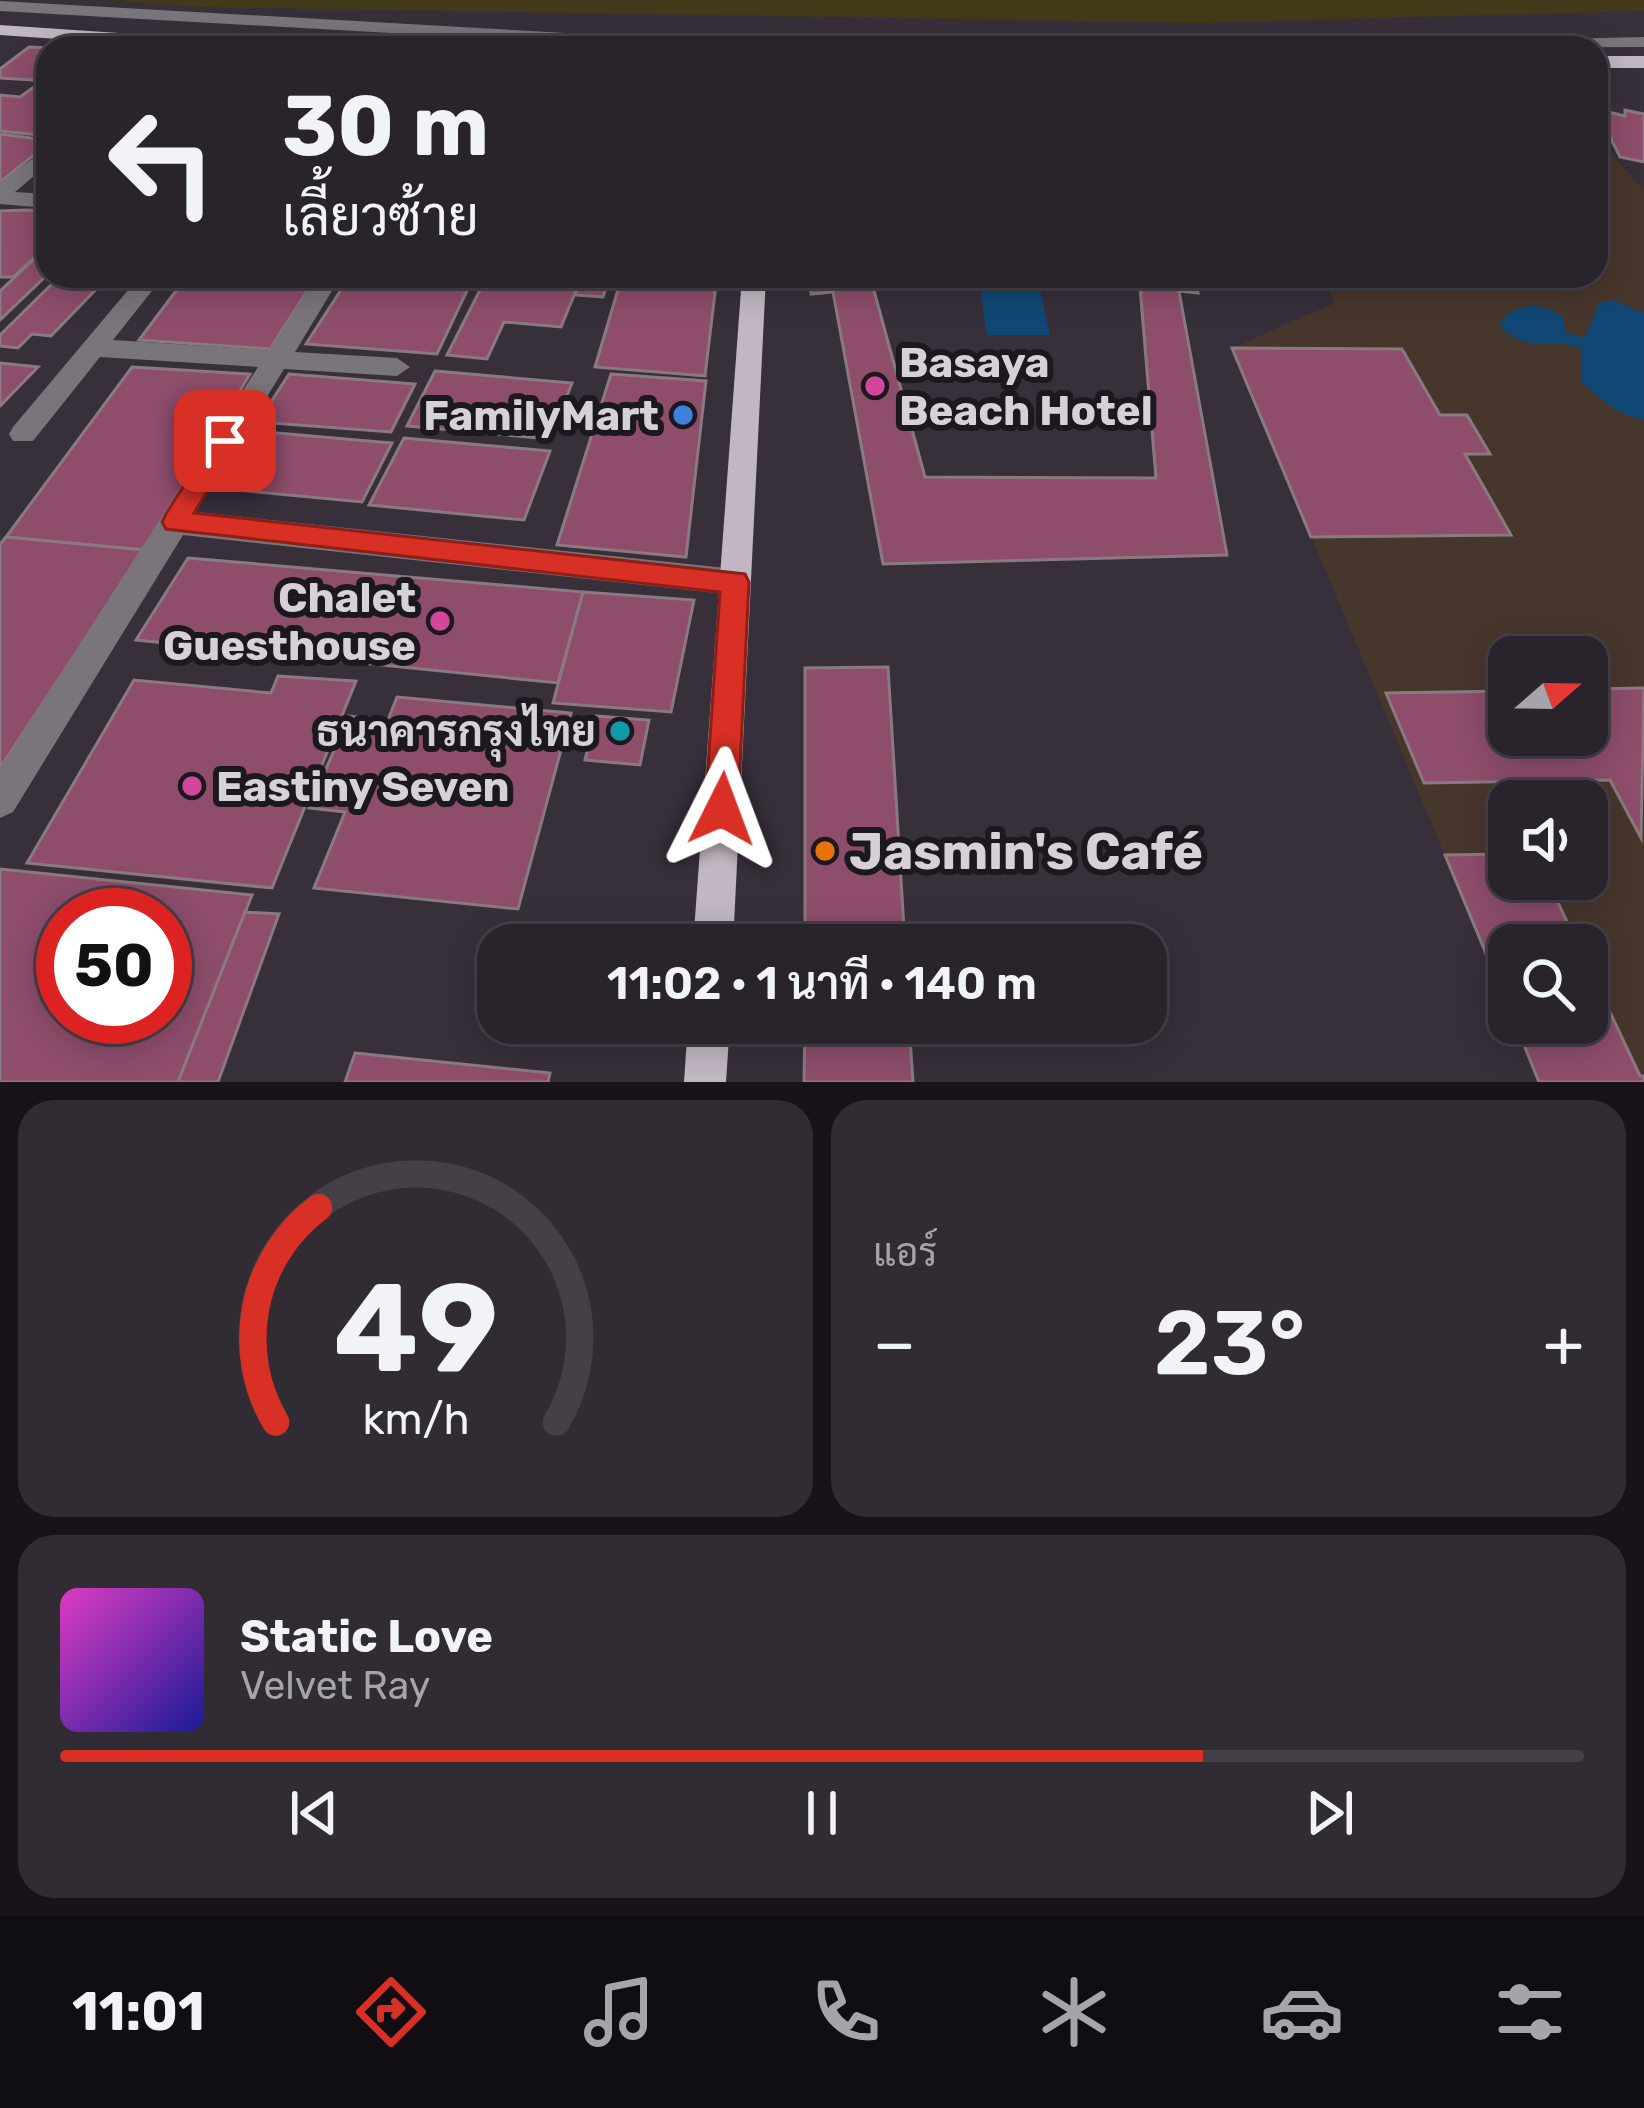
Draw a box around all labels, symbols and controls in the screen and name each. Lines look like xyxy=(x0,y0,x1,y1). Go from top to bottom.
text: 30 m xyxy=(282,76,489,176)
icon: left xyxy=(84,84,240,240)
text: เลี้ยวซ้าย xyxy=(282,185,479,249)
place label: Basaya Beach Hotel xyxy=(899,338,1153,436)
marker: Basaya Beach Hotel xyxy=(862,373,888,399)
pin xyxy=(174,390,276,492)
place label: FamilyMart xyxy=(423,391,659,441)
marker: FamilyMart xyxy=(670,402,696,428)
icon: arrive xyxy=(192,408,258,474)
place label: Chalet Guesthouse xyxy=(163,573,416,671)
marker: Chalet Guesthouse xyxy=(427,608,453,634)
north arrow xyxy=(1488,636,1608,756)
map controls xyxy=(1488,636,1608,1044)
place label: ธนาคารกรุงไทย xyxy=(316,703,596,762)
marker: ธนาคารกรุงไทย xyxy=(607,718,633,744)
position arrow xyxy=(659,746,785,872)
place label: Eastiny Seven xyxy=(216,762,510,812)
marker: Eastiny Seven xyxy=(179,773,205,799)
button: sound xyxy=(1488,780,1608,900)
place label: Jasmin's Café xyxy=(849,821,1203,882)
marker: Jasmin's Café xyxy=(812,838,838,864)
speed limit sign: 50 xyxy=(36,888,192,1044)
button: search xyxy=(1488,924,1608,1044)
text: 11:02 · 1 นาที · 140 m xyxy=(607,957,1037,1010)
text: แอร์ xyxy=(873,1230,937,1276)
text: 49 xyxy=(333,1254,498,1402)
text: 23° xyxy=(1154,1290,1305,1397)
text: − xyxy=(873,1304,916,1383)
text: + xyxy=(1543,1304,1584,1383)
text: km/h xyxy=(362,1393,469,1444)
text: Static Love xyxy=(240,1610,493,1663)
text: Velvet Ray xyxy=(240,1663,430,1709)
icon: previous xyxy=(281,1780,347,1846)
icon: pause xyxy=(789,1780,855,1846)
icon: next xyxy=(1297,1780,1363,1846)
icon: directions xyxy=(349,1970,433,2054)
icon: music xyxy=(577,1970,661,2054)
icon: phone xyxy=(804,1970,888,2054)
icon: climate xyxy=(1032,1970,1116,2054)
icon: car xyxy=(1260,1970,1344,2054)
icon: filters xyxy=(1488,1970,1572,2054)
text: 11:01 xyxy=(72,1980,205,2044)

